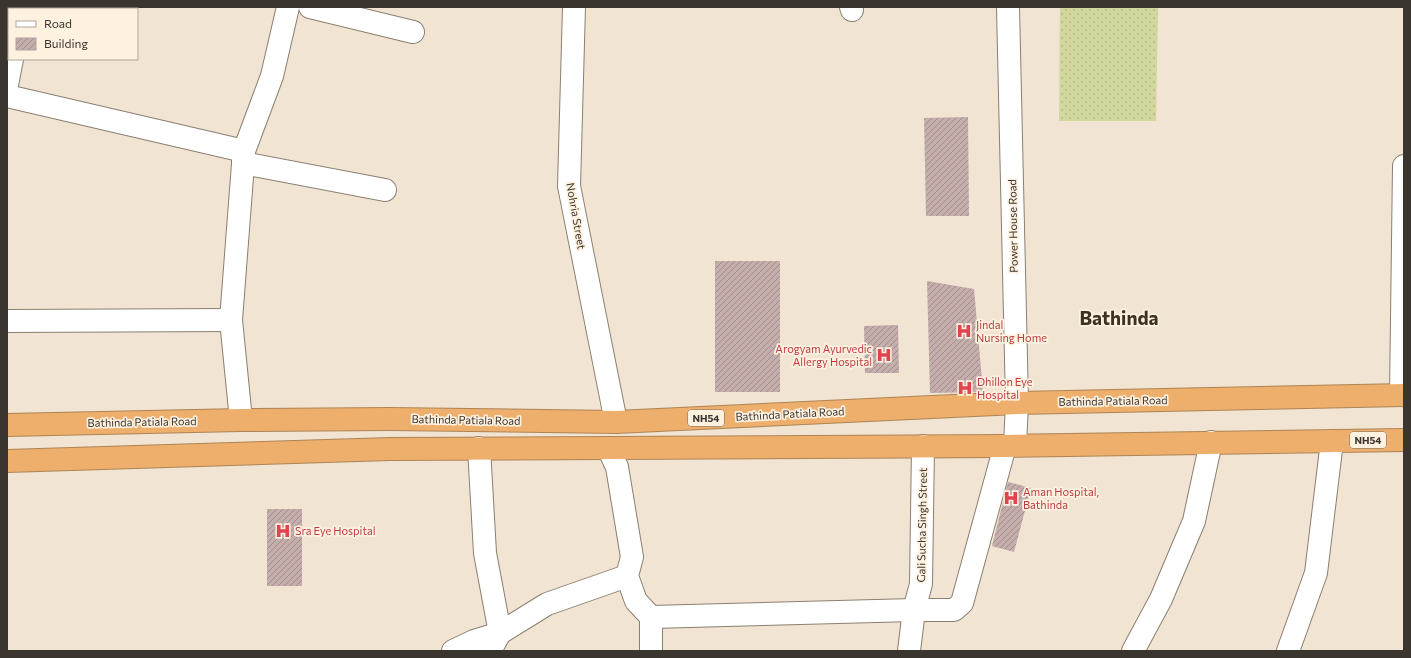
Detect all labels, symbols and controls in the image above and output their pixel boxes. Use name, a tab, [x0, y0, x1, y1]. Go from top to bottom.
legend	[8, 8, 138, 60]
text: Road	[44, 16, 72, 30]
text: Building	[44, 36, 88, 50]
street label: Power House Road	[1005, 179, 1020, 273]
street label: Nohria Street	[564, 182, 589, 251]
district label: Bathinda	[1079, 306, 1159, 329]
place label: Jindal Nursing Home	[976, 318, 1047, 344]
hospital icon: Jindal Nursing Home	[955, 322, 973, 340]
place label: Arogyam Ayurvedic Allergy Hospital	[775, 342, 872, 368]
hospital icon: Arogyam Ayurvedic Allergy Hospital	[875, 346, 893, 364]
place label: Dhillon Eye Hospital	[977, 375, 1033, 401]
hospital icon: Dhillon Eye Hospital	[956, 379, 974, 397]
street label: Bathinda Patiala Road	[1058, 393, 1168, 408]
street label: Bathinda Patiala Road	[735, 404, 845, 423]
road number: NH54	[688, 410, 724, 426]
street label: Bathinda Patiala Road	[411, 412, 521, 427]
street label: Bathinda Patiala Road	[87, 414, 197, 429]
road number: NH54	[1350, 432, 1386, 448]
street label: Gali Sucha Singh Street	[914, 467, 929, 582]
place label: Aman Hospital, Bathinda	[1023, 485, 1099, 511]
hospital icon: Aman Hospital, Bathinda	[1002, 489, 1020, 507]
hospital icon: Sra Eye Hospital	[274, 522, 292, 540]
place label: Sra Eye Hospital	[295, 524, 375, 537]

